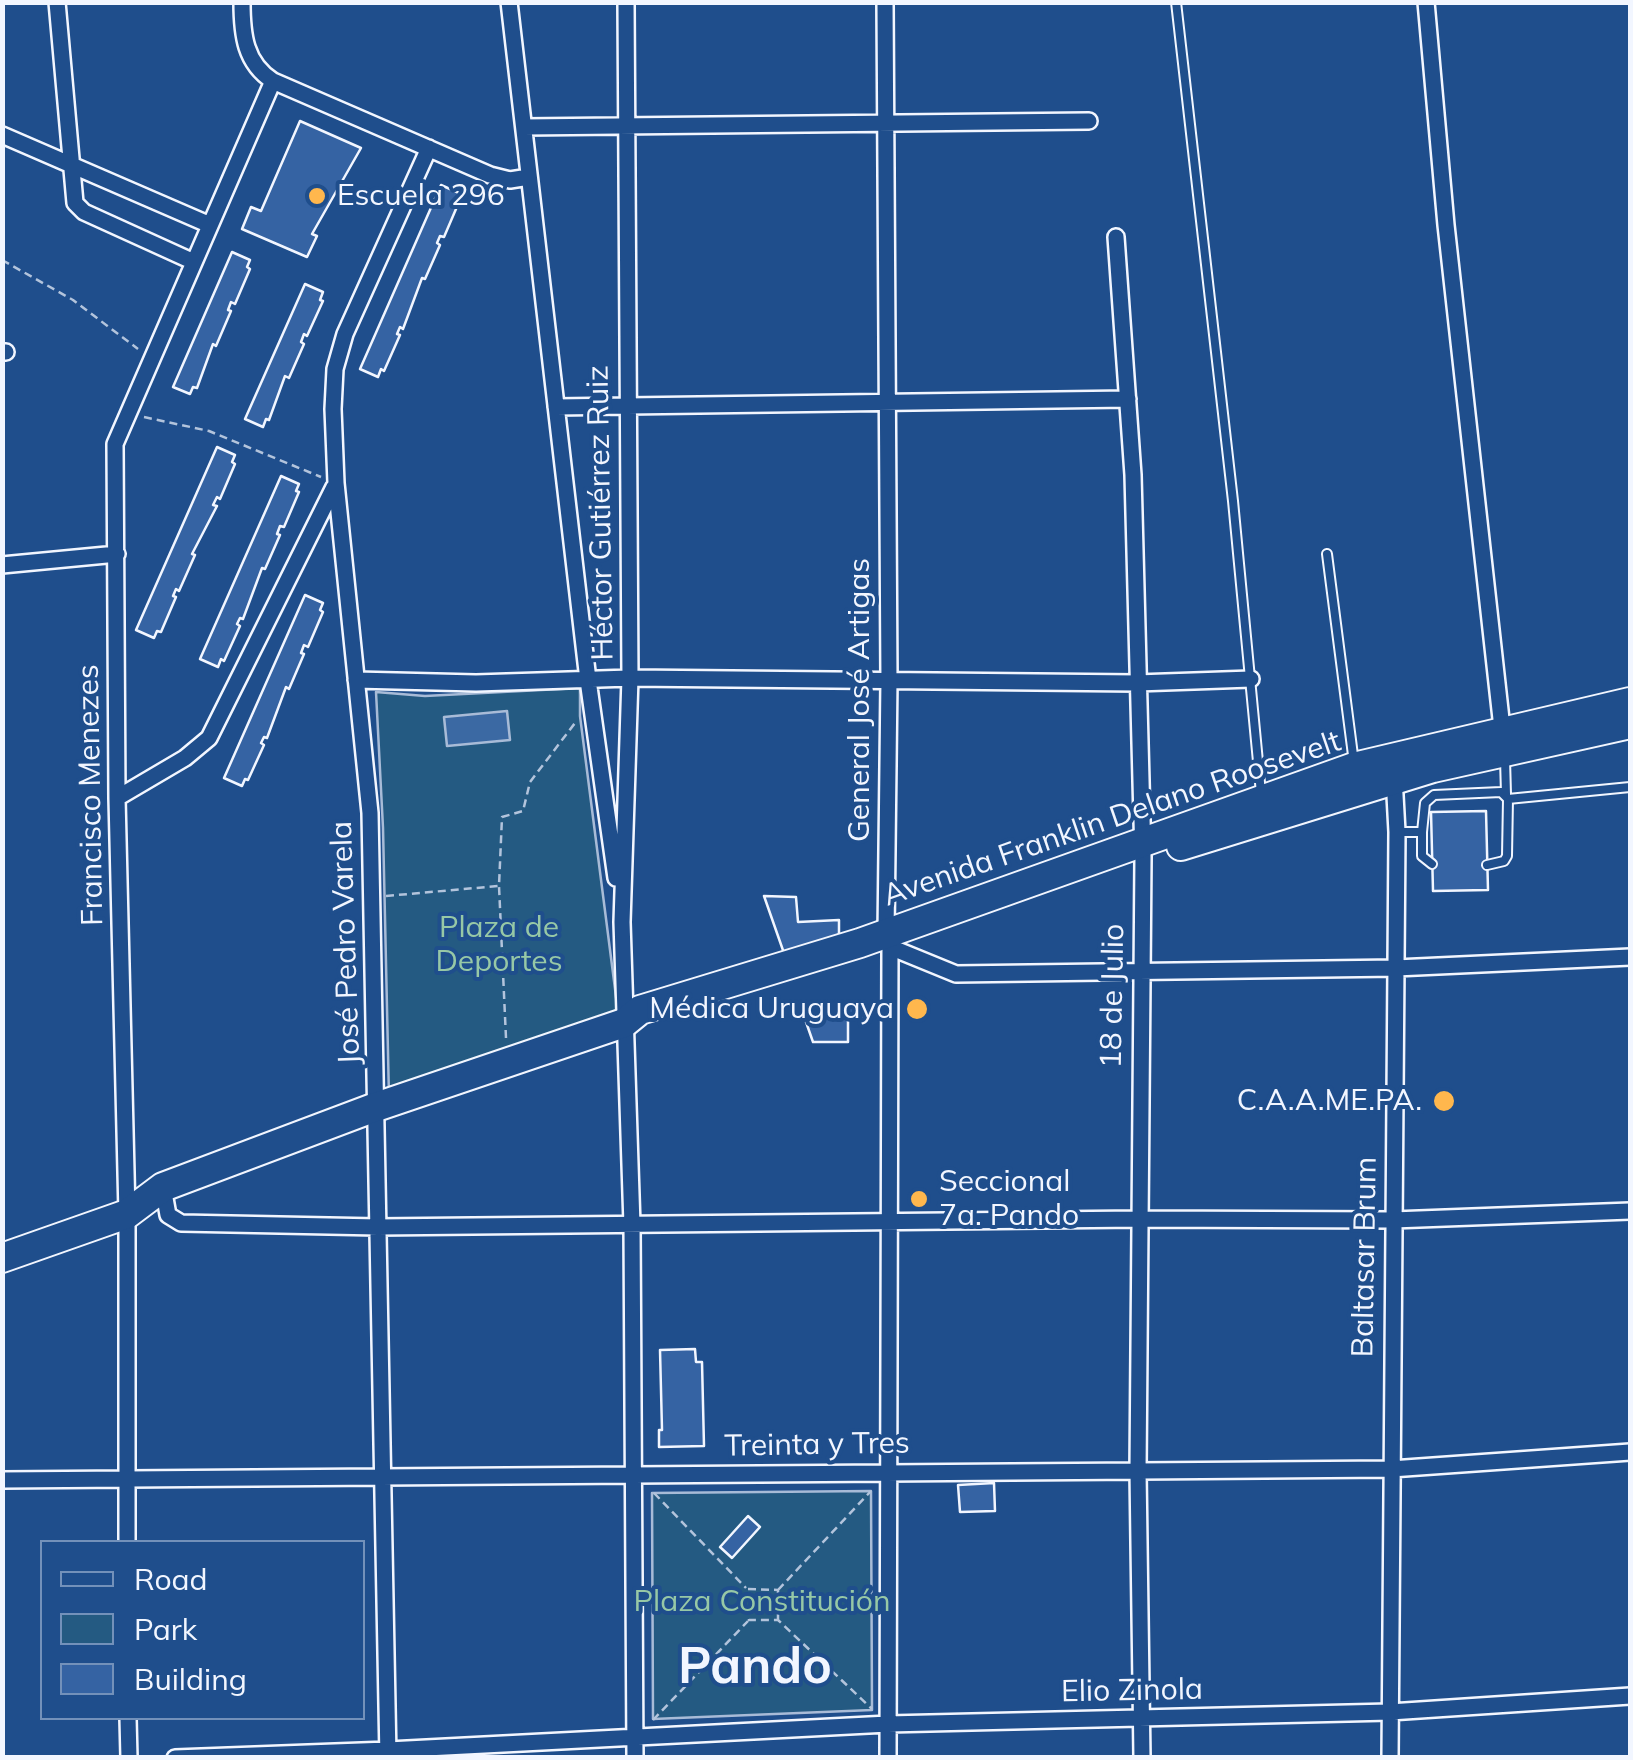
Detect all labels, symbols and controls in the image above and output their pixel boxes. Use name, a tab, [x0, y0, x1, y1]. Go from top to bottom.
place label: Escuela 296	[337, 178, 505, 214]
marker: Escuela 296	[306, 185, 328, 207]
street label: Héctor Gutiérrez Ruiz	[580, 365, 622, 661]
street label: General José Artigas	[842, 558, 878, 842]
street label: Francisco Menezes	[71, 664, 111, 926]
street label: Avenida Franklin Delano Roosevelt	[878, 724, 1346, 914]
street label: José Pedro Varela	[324, 820, 368, 1066]
park label: Plaza de Deportes	[435, 910, 563, 980]
street label: 18 de Julio	[1094, 923, 1132, 1069]
place label: Médica Uruguaya	[649, 991, 894, 1027]
marker: Médica Uruguaya	[904, 996, 930, 1022]
place label: C.A.A.ME.PA.	[1237, 1083, 1422, 1119]
marker: C.A.A.ME.PA.	[1431, 1088, 1457, 1114]
street label: Baltasar Brum	[1345, 1156, 1385, 1358]
place label: Seccional 7a. Pando	[939, 1164, 1079, 1234]
marker: Seccional 7a. Pando	[908, 1188, 930, 1210]
street label: Treinta y Tres	[724, 1425, 910, 1465]
legend	[40, 1540, 365, 1720]
text: Road	[134, 1560, 208, 1598]
park label: Plaza Constitución	[634, 1584, 890, 1620]
text: Park	[134, 1610, 197, 1648]
district label: Pando	[678, 1638, 832, 1698]
text: Building	[134, 1660, 247, 1698]
street label: Elio Zinola	[1061, 1672, 1203, 1710]

